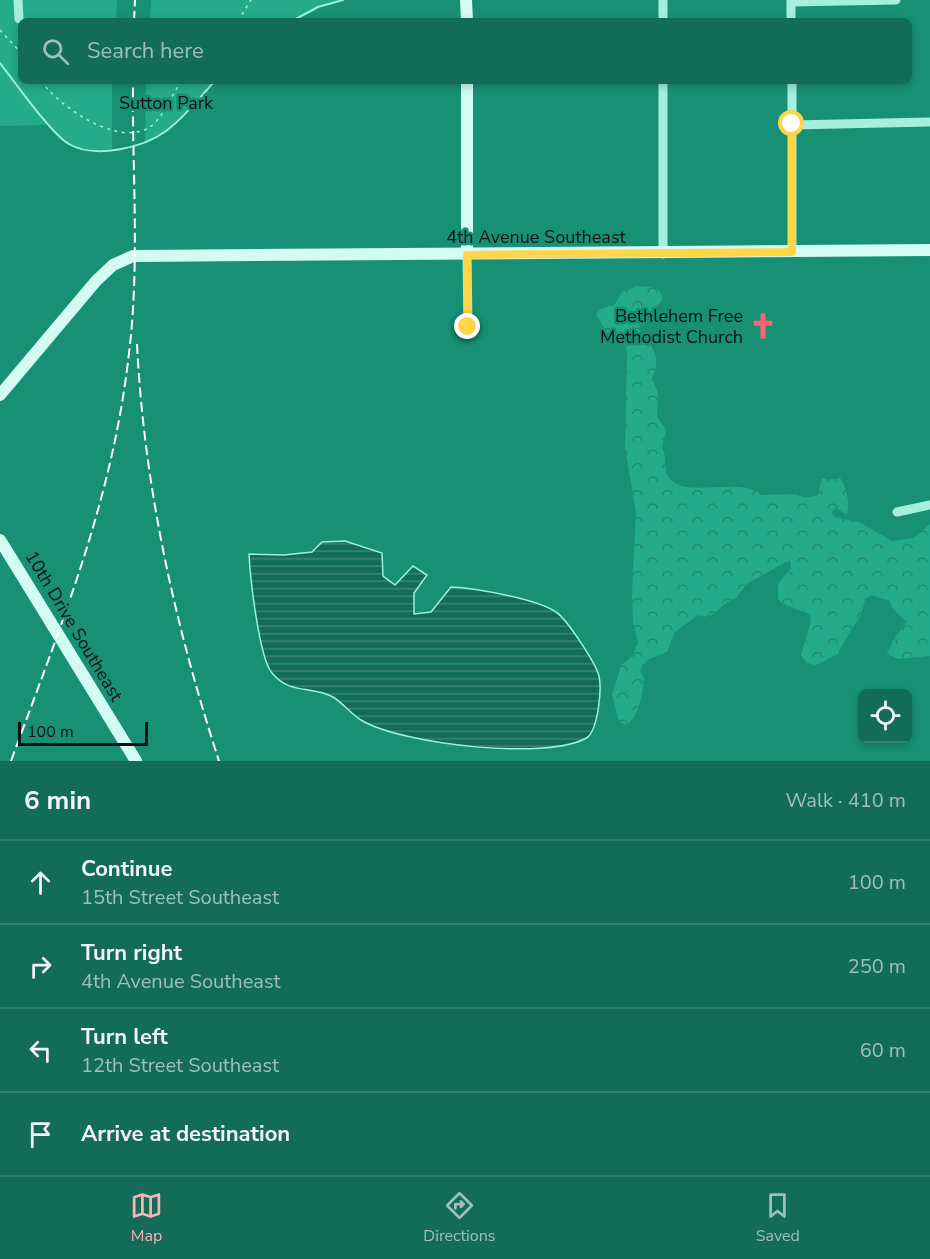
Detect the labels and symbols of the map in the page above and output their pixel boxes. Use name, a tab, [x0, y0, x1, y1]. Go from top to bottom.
park label: Sutton Park	[119, 91, 214, 115]
route start	[778, 110, 804, 136]
street label: 4th Avenue Southeast	[446, 225, 626, 249]
place label: Bethlehem Free Methodist Church	[600, 304, 743, 349]
church icon: Bethlehem Free Methodist Church	[748, 311, 778, 341]
route end	[454, 313, 480, 339]
street label: 10th Drive Southeast	[19, 546, 129, 706]
scale bar	[18, 719, 148, 746]

